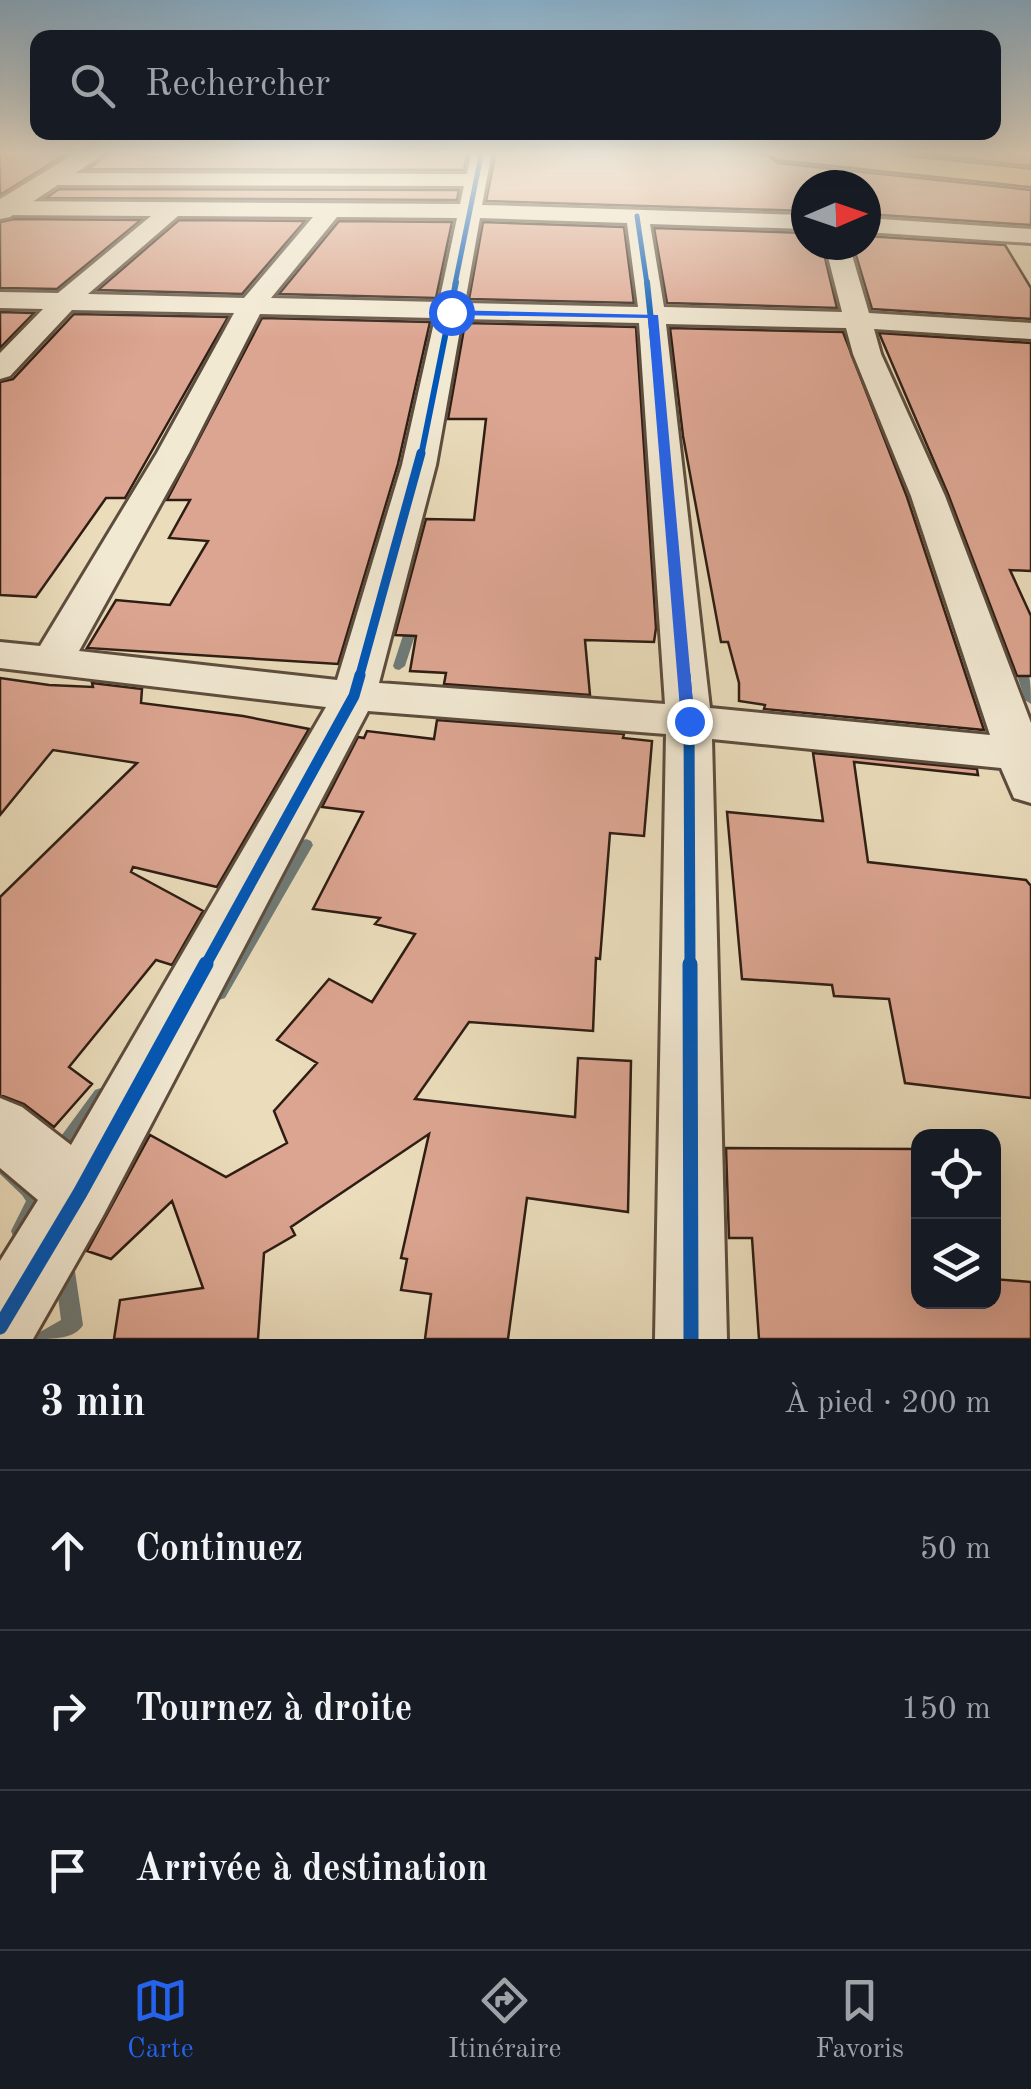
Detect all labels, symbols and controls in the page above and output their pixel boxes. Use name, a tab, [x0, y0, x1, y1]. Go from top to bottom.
search box	[30, 30, 1001, 140]
icon: search	[65, 58, 120, 113]
text: Rechercher	[145, 66, 330, 104]
north arrow	[791, 170, 881, 260]
route start	[429, 290, 475, 336]
route end	[667, 699, 713, 745]
map controls	[911, 1129, 1001, 1309]
button: locate	[911, 1129, 1001, 1219]
button: layers	[911, 1219, 1001, 1309]
text: 3 min	[40, 1383, 146, 1425]
text: À pied · 200 m	[784, 1388, 991, 1420]
icon: ahead	[40, 1523, 95, 1578]
text: Continuez	[135, 1531, 303, 1569]
text: 50 m	[920, 1534, 991, 1566]
icon: right	[40, 1683, 95, 1738]
text: Tournez à droite	[135, 1691, 413, 1729]
text: 150 m	[901, 1694, 991, 1726]
icon: arrive	[40, 1843, 95, 1898]
text: Arrivée à destination	[135, 1851, 488, 1889]
tab: Carte	[127, 1973, 194, 2068]
tab: Itinéraire	[448, 1973, 561, 2068]
tab: Favoris	[815, 1973, 904, 2068]

